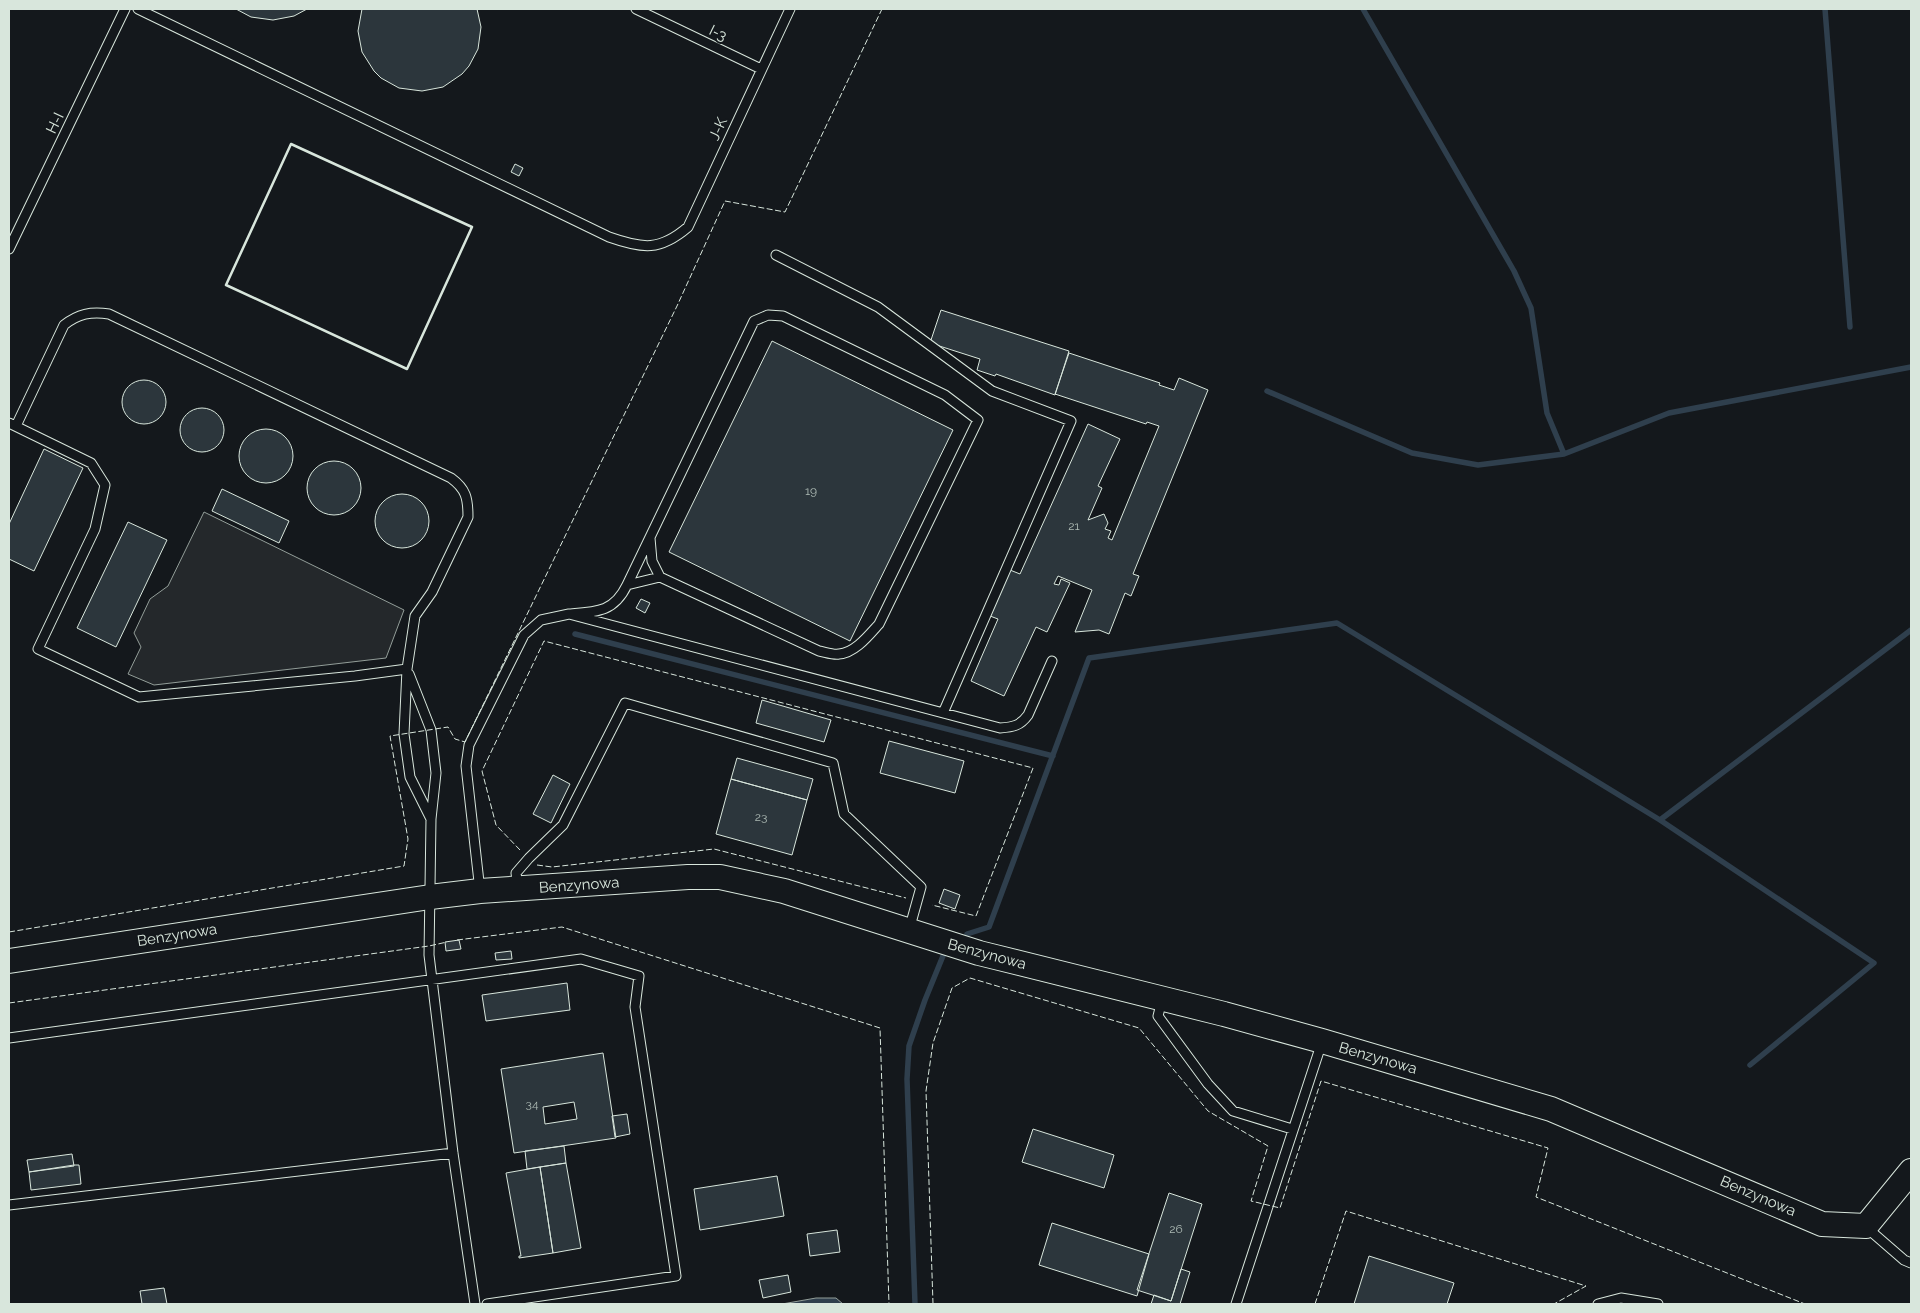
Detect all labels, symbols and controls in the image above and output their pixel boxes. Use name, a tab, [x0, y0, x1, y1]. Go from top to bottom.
street label: I-3	[706, 21, 730, 45]
street label: H-I	[42, 110, 68, 136]
street label: J-K	[705, 114, 731, 143]
house number: 19	[805, 484, 817, 498]
house number: 21	[1068, 519, 1080, 533]
house number: 23	[755, 810, 767, 824]
street label: Benzynowa	[538, 873, 620, 897]
street label: Benzynowa	[136, 920, 218, 950]
street label: Benzynowa	[946, 935, 1028, 973]
street label: Benzynowa	[1337, 1038, 1419, 1078]
house number: 34	[526, 1097, 539, 1111]
street label: Benzynowa	[1717, 1172, 1799, 1220]
house number: 26	[1169, 1222, 1183, 1236]

